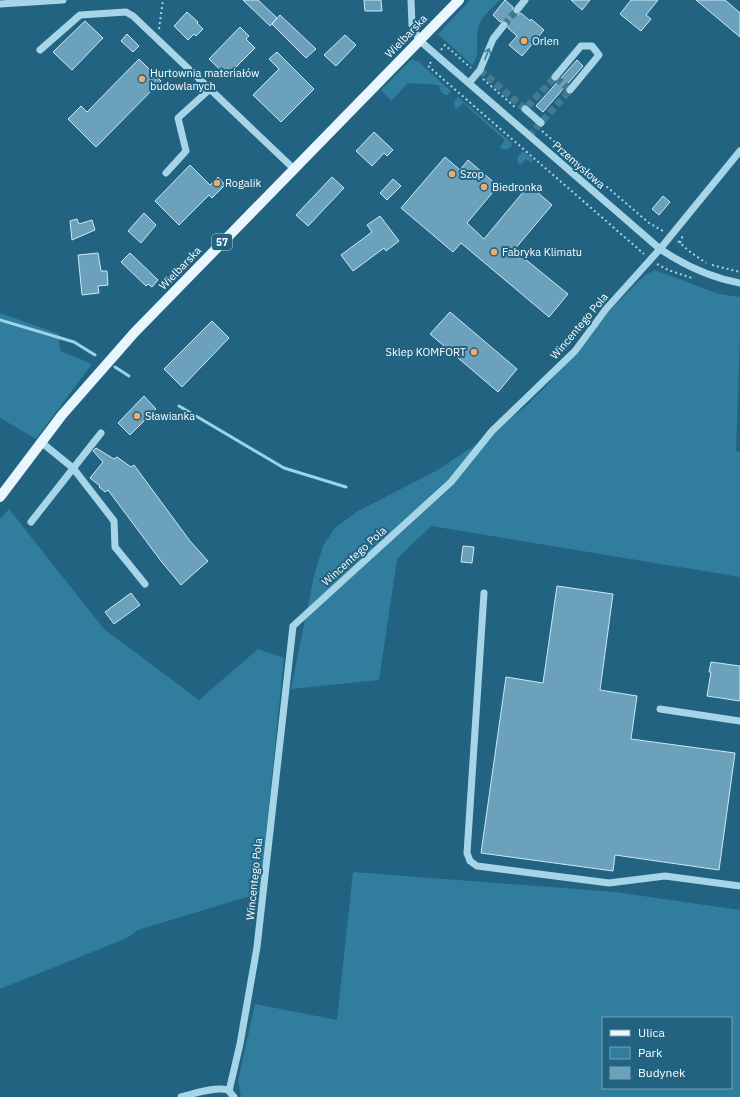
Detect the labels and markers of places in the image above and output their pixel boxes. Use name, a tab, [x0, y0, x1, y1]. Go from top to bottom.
place label: Orlen	[532, 34, 559, 48]
marker: Orlen	[519, 36, 529, 46]
place label: Hurtownia materiałów budowlanych	[150, 66, 260, 93]
marker: Hurtownia materiałów budowlanych	[137, 74, 147, 84]
place label: Szop	[460, 167, 484, 181]
marker: Szop	[447, 169, 457, 179]
place label: Rogalik	[225, 176, 261, 190]
marker: Rogalik	[212, 178, 222, 188]
place label: Biedronka	[492, 180, 542, 194]
marker: Biedronka	[479, 182, 489, 192]
place label: Fabryka Klimatu	[502, 245, 582, 259]
marker: Fabryka Klimatu	[489, 247, 499, 257]
place label: Sklep KOMFORT	[386, 345, 467, 359]
marker: Sklep KOMFORT	[469, 347, 479, 357]
place label: Sławianka	[145, 409, 195, 423]
marker: Sławianka	[132, 411, 142, 421]

